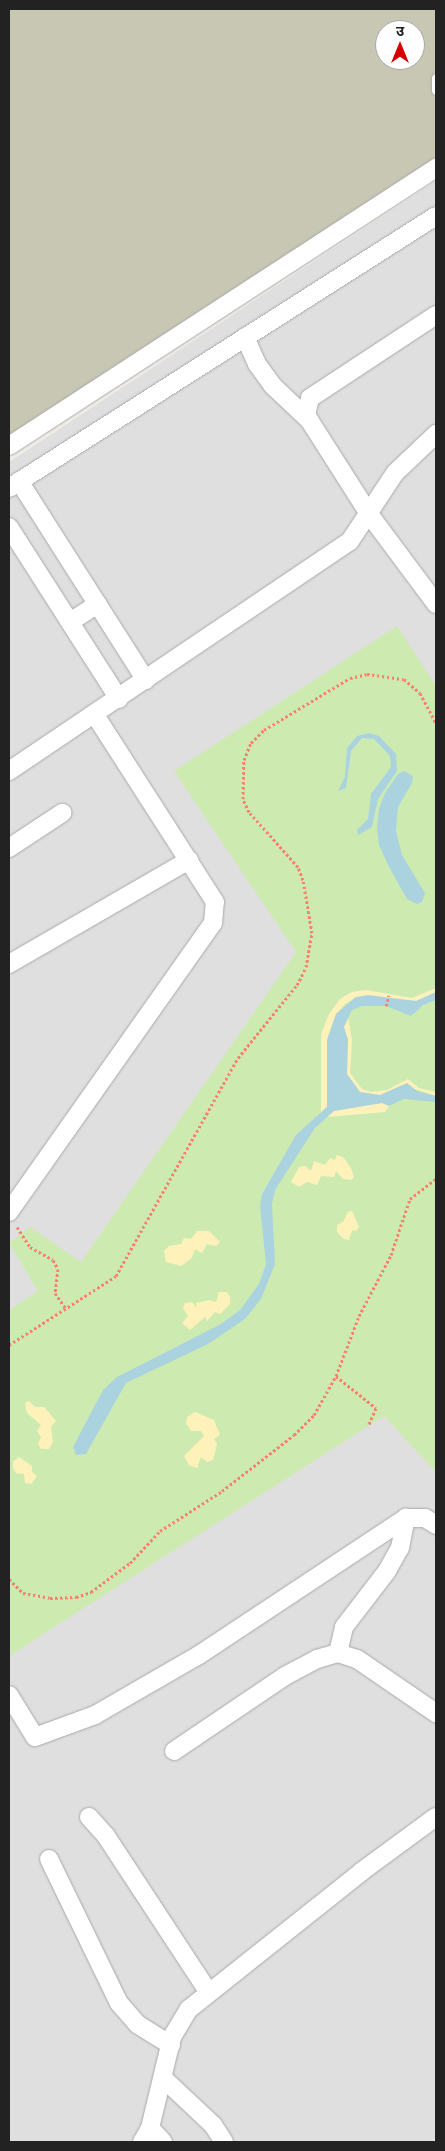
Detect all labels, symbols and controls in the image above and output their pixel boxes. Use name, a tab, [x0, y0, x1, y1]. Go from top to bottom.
north arrow	[375, 20, 425, 70]
text: उ	[396, 23, 404, 39]

